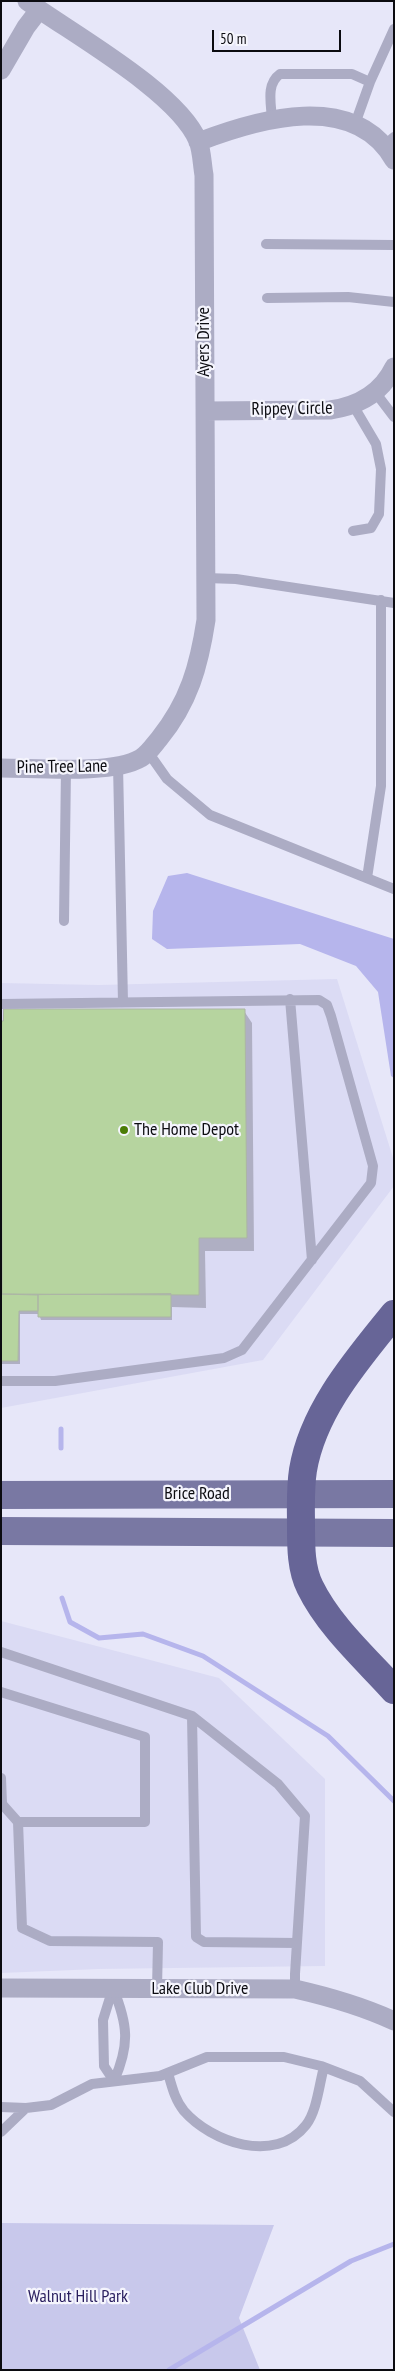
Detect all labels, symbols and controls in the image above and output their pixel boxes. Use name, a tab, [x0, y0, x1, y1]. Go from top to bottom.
scale bar	[215, 20, 344, 52]
text: 50 m	[220, 29, 246, 48]
street label: Ayers Drive	[193, 307, 215, 377]
street label: Rippey Circle	[251, 397, 333, 421]
street label: Pine Tree Lane	[16, 755, 108, 779]
place label: The Home Depot	[134, 1119, 239, 1141]
marker: The Home Depot	[118, 1124, 130, 1136]
street label: Brice Road	[164, 1483, 230, 1505]
street label: Lake Club Drive	[151, 1978, 249, 2000]
park label: Walnut Hill Park	[28, 2286, 128, 2308]

